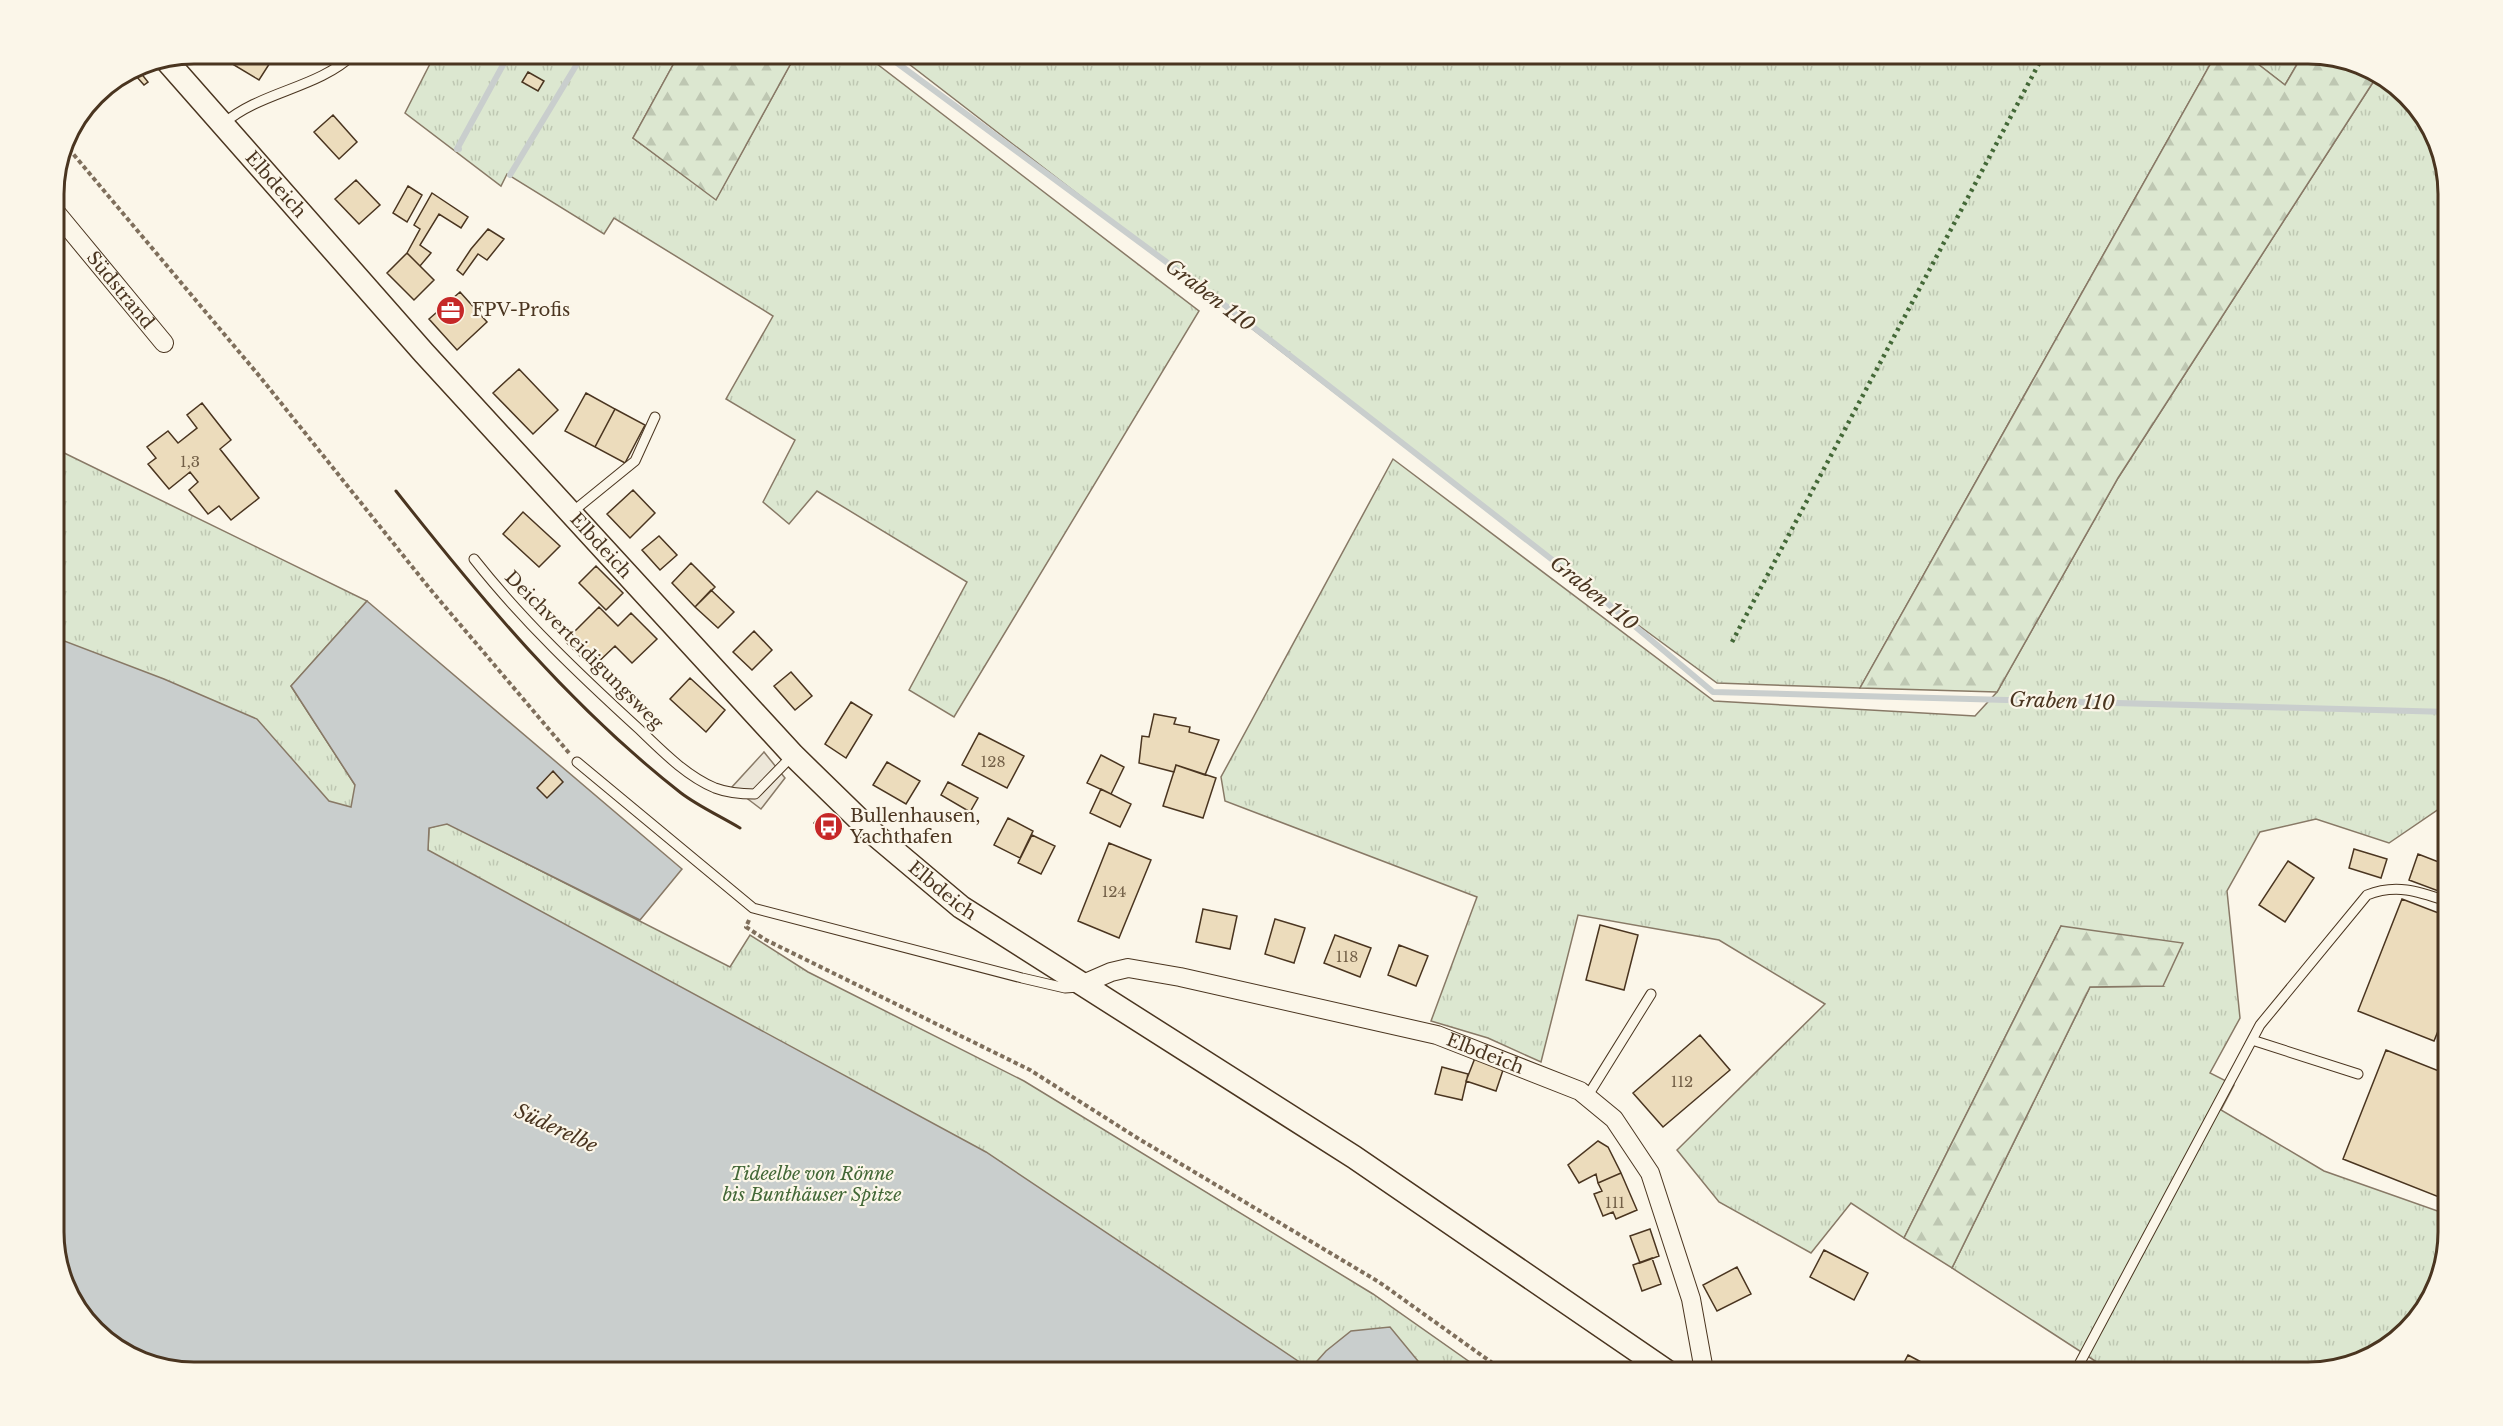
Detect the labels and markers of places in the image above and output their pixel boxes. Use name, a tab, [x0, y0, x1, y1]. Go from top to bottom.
office icon: FPV-Profis	[435, 294, 467, 326]
place label: FPV-Profis	[472, 299, 570, 321]
place label: Bullenhausen, Yachthafen	[849, 805, 980, 848]
bus stop icon: Bullenhausen, Yachthafen	[813, 810, 845, 842]

